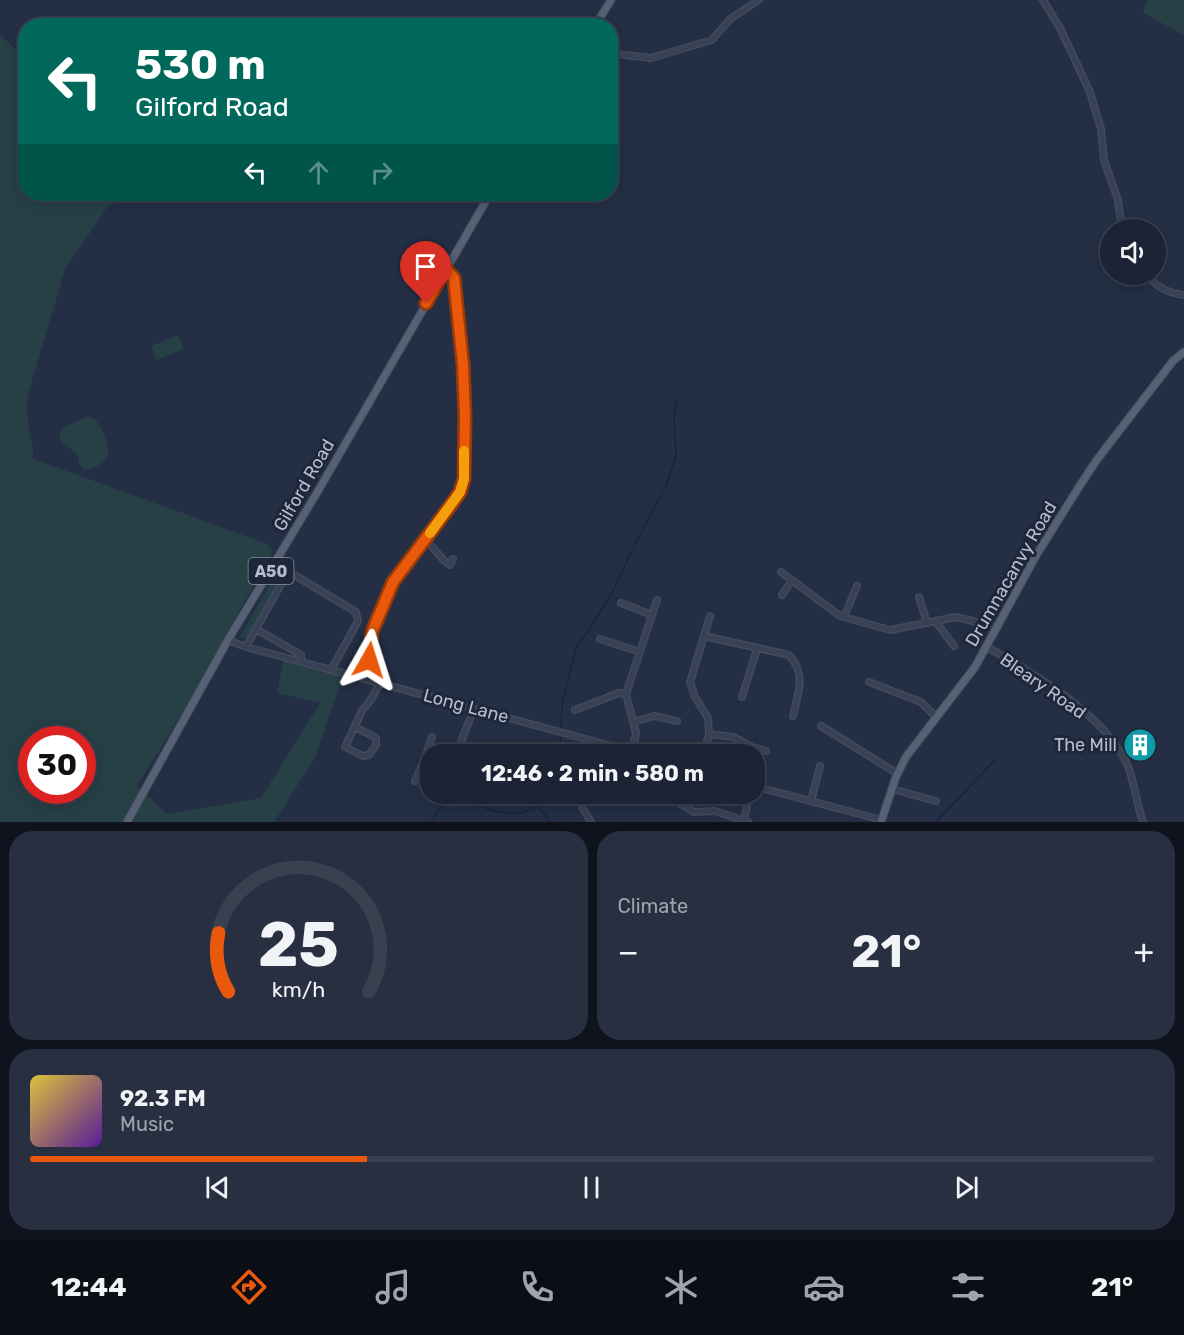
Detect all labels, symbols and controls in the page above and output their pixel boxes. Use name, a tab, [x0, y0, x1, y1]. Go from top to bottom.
text: 530 m	[135, 40, 266, 90]
icon: left	[36, 42, 114, 120]
text: Gilford Road	[135, 91, 289, 123]
icon: left	[239, 156, 272, 189]
icon: ahead	[302, 156, 335, 189]
icon: right	[365, 156, 398, 189]
map controls	[1100, 219, 1166, 285]
button: sound	[1100, 219, 1166, 285]
pin	[400, 241, 451, 303]
icon: arrive	[409, 250, 442, 283]
street label: Gilford Road	[269, 435, 339, 535]
street label: Drumnacanvy Road	[960, 498, 1062, 650]
road number: A50	[248, 558, 294, 584]
position arrow	[337, 628, 401, 692]
street label: Bleary Road	[996, 648, 1090, 724]
street label: Long Lane	[421, 684, 511, 728]
speed limit sign: 30	[18, 726, 96, 804]
building icon: The Mill	[1122, 727, 1158, 763]
place label: The Mill	[1054, 734, 1117, 756]
text: 12:46 · 2 min · 580 m	[481, 760, 704, 787]
text: Climate	[618, 894, 688, 918]
text: 25	[258, 908, 339, 982]
text: 21°	[851, 925, 921, 978]
text: −	[618, 932, 639, 971]
text: +	[1133, 932, 1154, 971]
text: km/h	[271, 978, 325, 1003]
text: 92.3 FM	[120, 1085, 206, 1112]
text: Music	[120, 1112, 174, 1136]
icon: previous	[201, 1171, 234, 1204]
icon: pause	[575, 1171, 608, 1204]
icon: next	[950, 1171, 983, 1204]
icon: directions	[228, 1266, 270, 1308]
icon: music	[372, 1266, 414, 1308]
icon: phone	[516, 1266, 558, 1308]
icon: climate	[660, 1266, 702, 1308]
icon: car	[803, 1266, 845, 1308]
icon: filters	[947, 1266, 989, 1308]
text: 12:44	[51, 1271, 127, 1303]
text: 21°	[1091, 1271, 1133, 1303]

